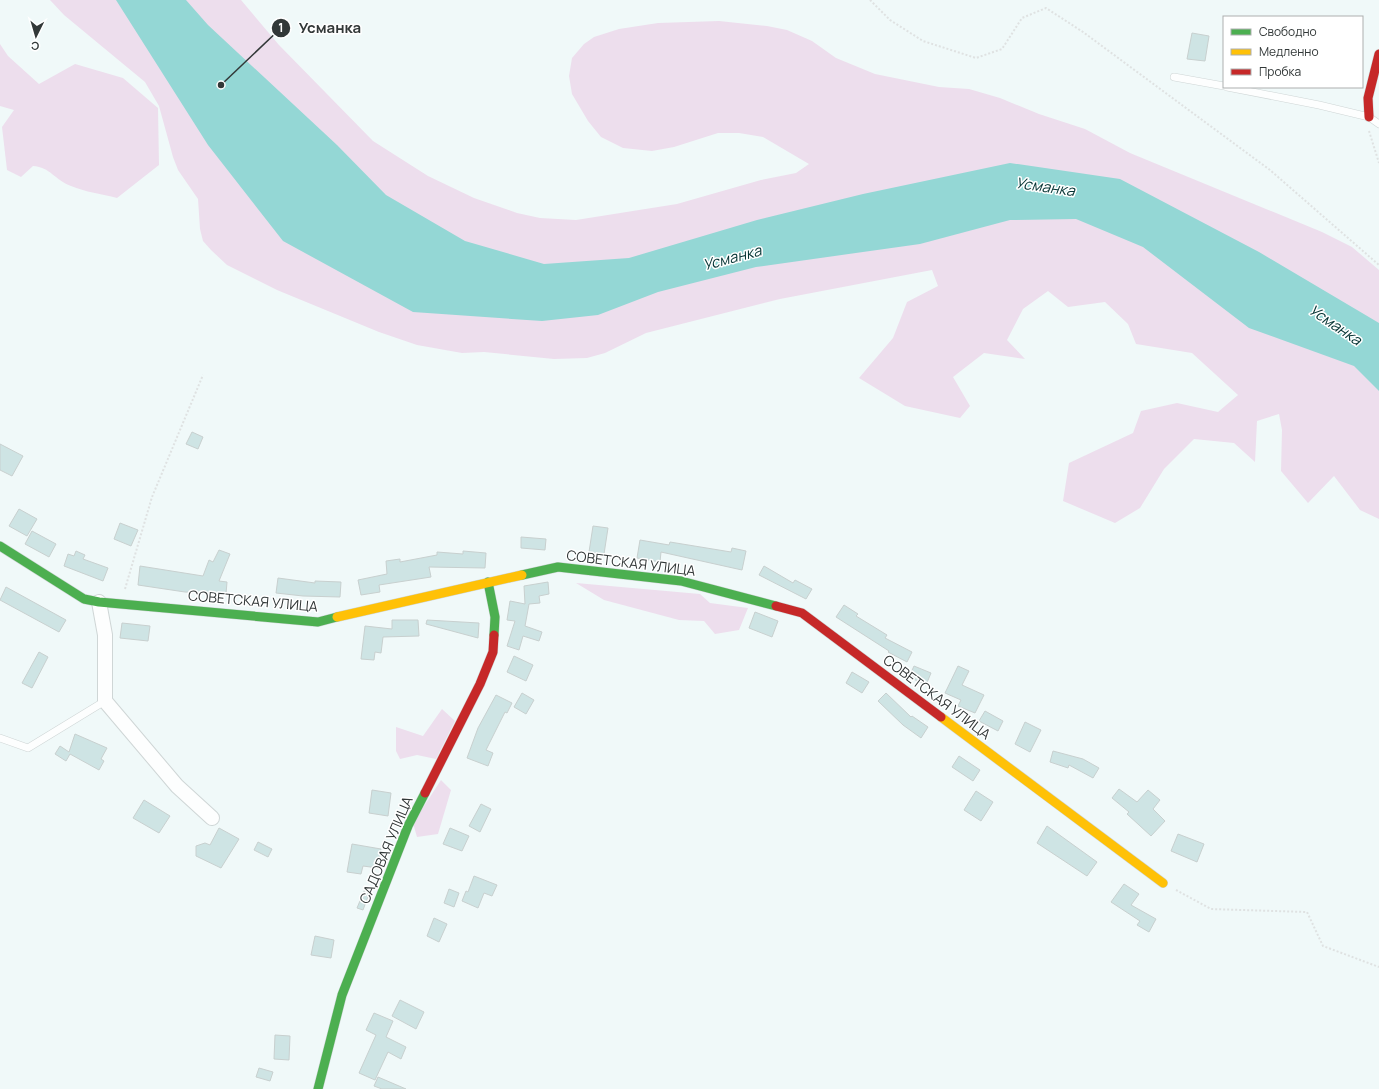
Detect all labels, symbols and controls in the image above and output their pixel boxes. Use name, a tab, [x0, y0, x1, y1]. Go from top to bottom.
callout: Усманка	[271, 14, 369, 41]
north arrow	[16, 16, 56, 56]
legend	[1223, 16, 1363, 88]
text: Усманка	[299, 17, 361, 38]
text: 1	[278, 19, 284, 36]
text: Свободно	[1259, 23, 1317, 40]
text: С	[30, 39, 40, 54]
text: Медленно	[1259, 43, 1319, 60]
text: Пробка	[1259, 63, 1301, 80]
water label: Усманка	[1014, 172, 1077, 201]
water label: Усманка	[700, 239, 764, 275]
water label: Усманка	[1305, 299, 1366, 350]
street label: СОВЕТСКАЯ УЛИЦА	[565, 545, 697, 580]
street label: СОВЕТСКАЯ УЛИЦА	[188, 585, 319, 616]
street label: СОВЕТСКАЯ УЛИЦА	[880, 650, 995, 743]
street label: САДОВАЯ УЛИЦА	[354, 793, 417, 906]

